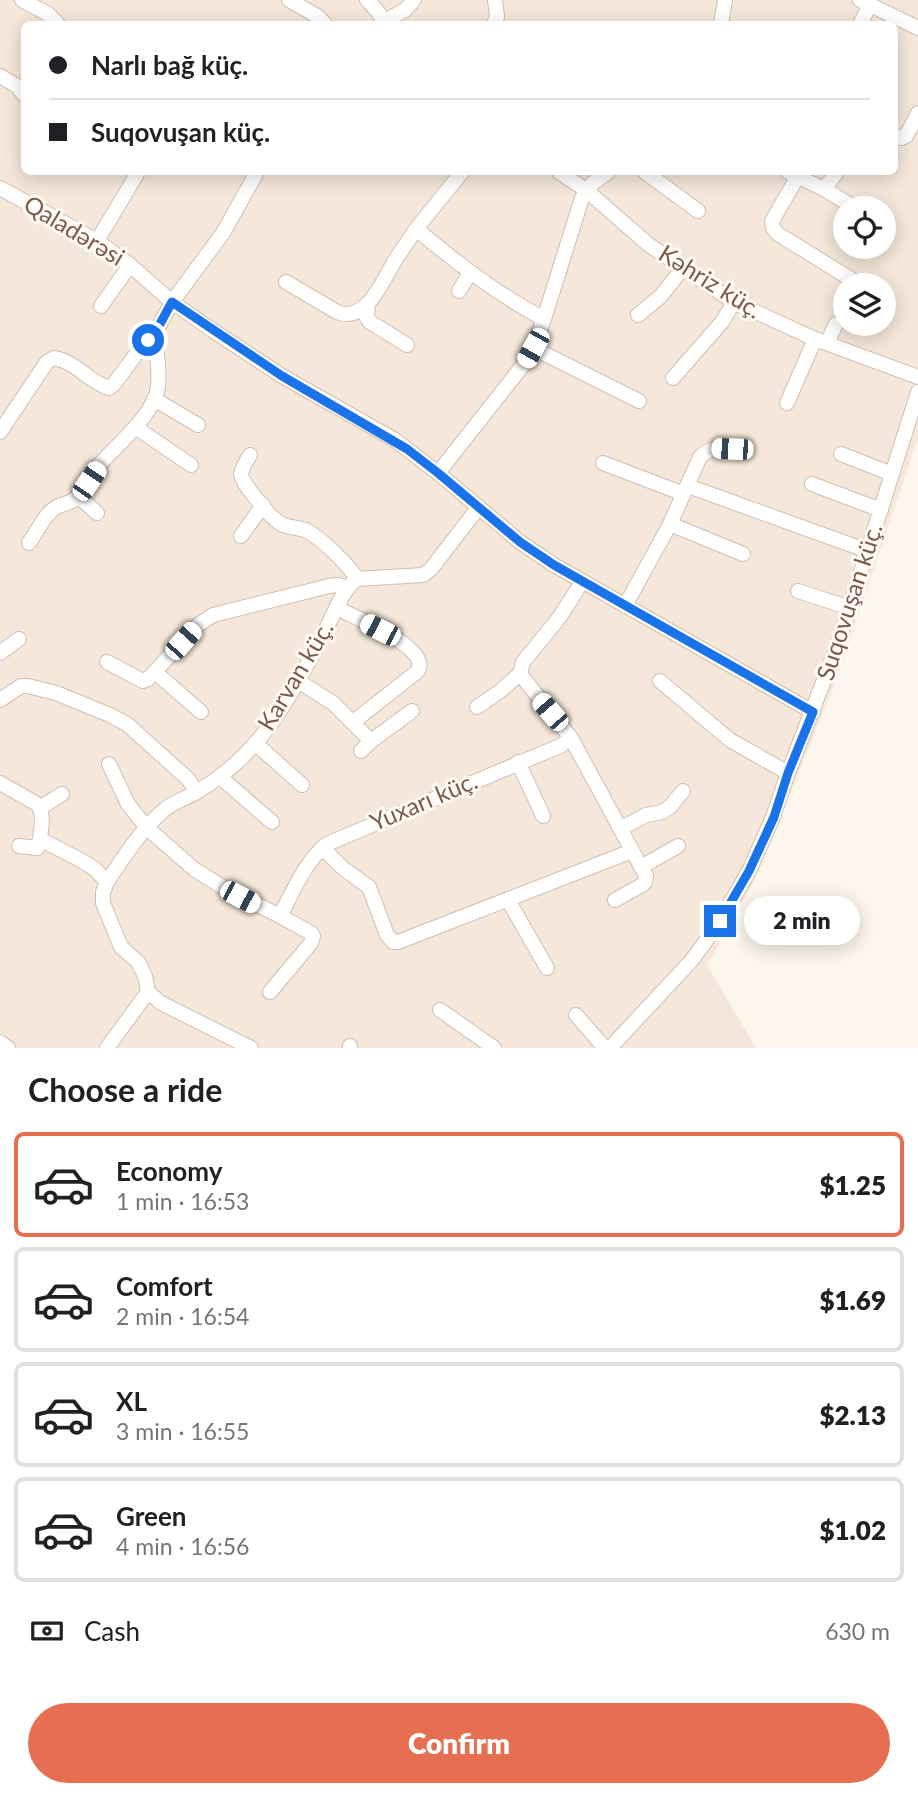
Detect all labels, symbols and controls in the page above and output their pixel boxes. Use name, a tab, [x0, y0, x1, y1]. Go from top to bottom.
text: Narlı bağ küç.	[91, 49, 248, 81]
text: Suqovuşan küç.	[91, 116, 270, 148]
street label: Qaladərəsi	[19, 188, 130, 271]
map controls	[833, 196, 896, 336]
button: locate	[833, 196, 896, 259]
street label: Kəhriz küç.	[654, 238, 767, 324]
button: layers	[833, 273, 896, 336]
route start	[132, 324, 164, 356]
car	[514, 325, 553, 371]
car	[711, 438, 754, 460]
car	[69, 458, 110, 504]
street label: Suqovuşan küç.	[810, 519, 888, 684]
car	[357, 611, 404, 649]
street label: Karvan küç.	[251, 615, 339, 735]
car	[162, 618, 205, 664]
car	[529, 689, 572, 735]
street label: Yuxarı küç.	[365, 765, 481, 836]
car	[217, 878, 264, 916]
callout: 2 min	[744, 897, 860, 946]
route end	[704, 905, 736, 937]
text: 2 min	[773, 906, 831, 934]
text: Choose a ride	[28, 1070, 222, 1109]
icon: car	[32, 1153, 95, 1216]
text: Economy	[116, 1155, 222, 1187]
text: $1.25	[819, 1169, 886, 1201]
text: 1 min · 16:53	[116, 1187, 249, 1215]
icon: car	[32, 1268, 95, 1331]
text: Comfort	[116, 1270, 213, 1302]
text: $1.69	[819, 1284, 886, 1316]
text: 2 min · 16:54	[116, 1302, 249, 1330]
icon: car	[32, 1383, 95, 1446]
text: XL	[116, 1385, 147, 1417]
text: $2.13	[819, 1399, 886, 1431]
text: 3 min · 16:55	[116, 1417, 249, 1445]
icon: car	[32, 1498, 95, 1561]
text: Green	[116, 1500, 186, 1532]
text: $1.02	[819, 1514, 886, 1546]
text: 4 min · 16:56	[116, 1532, 249, 1560]
icon: cash	[28, 1612, 66, 1650]
text: Cash	[84, 1615, 140, 1647]
text: 630 m	[825, 1617, 890, 1645]
button: Confirm	[28, 1703, 890, 1783]

